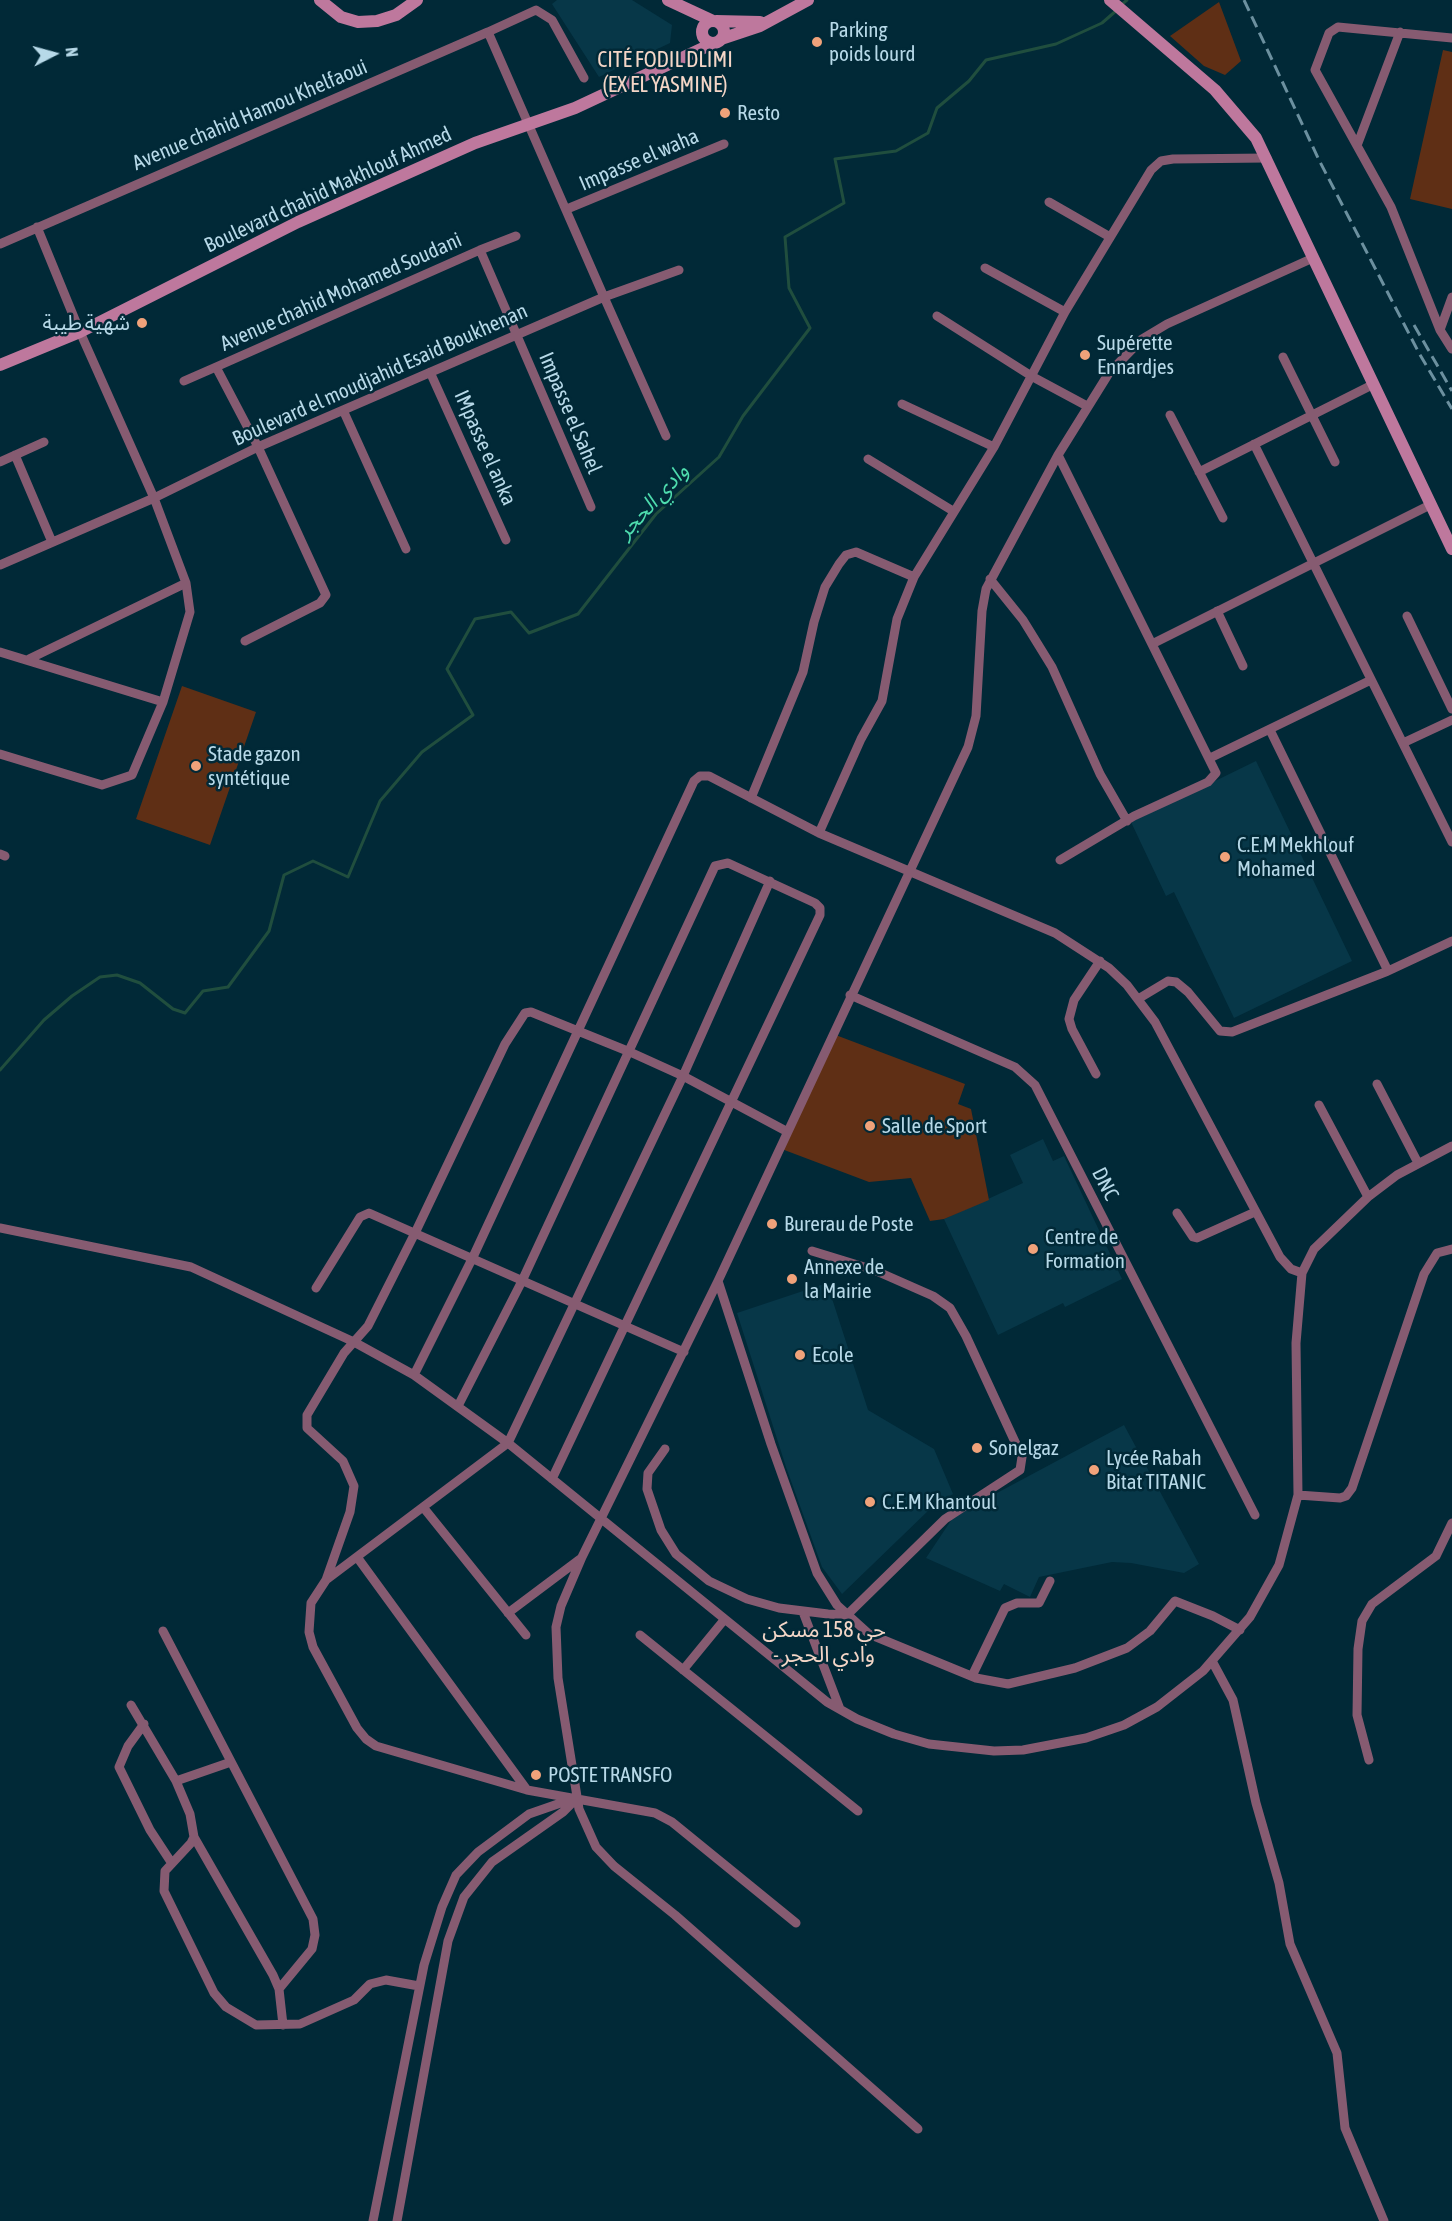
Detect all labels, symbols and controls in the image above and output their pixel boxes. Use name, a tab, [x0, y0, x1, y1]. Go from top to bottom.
place label: Parking poids lourd	[829, 17, 915, 67]
north arrow	[24, 24, 84, 84]
marker: Parking poids lourd	[810, 35, 824, 49]
text: N	[62, 46, 81, 58]
district label: CITÉ FODIL DLIMI (EX EL YASMINE)	[585, 47, 745, 98]
street label: Avenue chahid Hamou Khelfaoui	[129, 54, 371, 176]
place label: Resto	[737, 100, 780, 126]
marker: Resto	[718, 106, 732, 120]
street label: Boulevard chahid Makhlouf Ahmed	[200, 122, 456, 258]
street label: Impasse el waha	[575, 124, 703, 196]
street label: Avenue chahid Mohamed Soudani	[216, 227, 466, 357]
street label: Boulevard el moudjahid Esaid Boukhenan	[229, 298, 531, 452]
place label: شهية طيبة	[43, 310, 130, 336]
marker: شهية طيبة	[135, 316, 149, 330]
place label: Supérette Ennardjes	[1097, 330, 1174, 380]
marker: Supérette Ennardjes	[1078, 348, 1092, 362]
street label: Impasse el Sahel	[533, 349, 607, 477]
street label: IMpasse el anka	[448, 387, 522, 509]
water label: وادي الحجر	[612, 458, 694, 544]
place label: Stade gazon syntétique	[208, 741, 301, 791]
marker: Stade gazon syntétique	[189, 759, 203, 773]
place label: C.E.M Mekhlouf Mohamed	[1237, 832, 1354, 882]
marker: C.E.M Mekhlouf Mohamed	[1218, 850, 1232, 864]
place label: Salle de Sport	[882, 1113, 987, 1139]
marker: Salle de Sport	[863, 1119, 877, 1133]
street label: DNC	[1086, 1163, 1124, 1205]
place label: Burerau de Poste	[784, 1211, 913, 1237]
marker: Burerau de Poste	[765, 1217, 779, 1231]
place label: Centre de Formation	[1045, 1224, 1125, 1274]
marker: Centre de Formation	[1026, 1242, 1040, 1256]
place label: Annexe de la Mairie	[804, 1254, 884, 1304]
marker: Annexe de la Mairie	[785, 1272, 799, 1286]
place label: Ecole	[812, 1342, 853, 1368]
marker: Ecole	[793, 1348, 807, 1362]
place label: Sonelgaz	[989, 1435, 1059, 1461]
marker: Sonelgaz	[970, 1441, 984, 1455]
place label: Lycée Rabah Bitat TITANIC	[1106, 1445, 1206, 1495]
marker: Lycée Rabah Bitat TITANIC	[1087, 1463, 1101, 1477]
place label: C.E.M Khantoul	[882, 1489, 997, 1515]
marker: C.E.M Khantoul	[863, 1495, 877, 1509]
district label: حي 158 مسكن - وادي الحجر	[762, 1617, 886, 1669]
place label: POSTE TRANSFO	[548, 1762, 672, 1788]
marker: POSTE TRANSFO	[529, 1768, 543, 1782]

